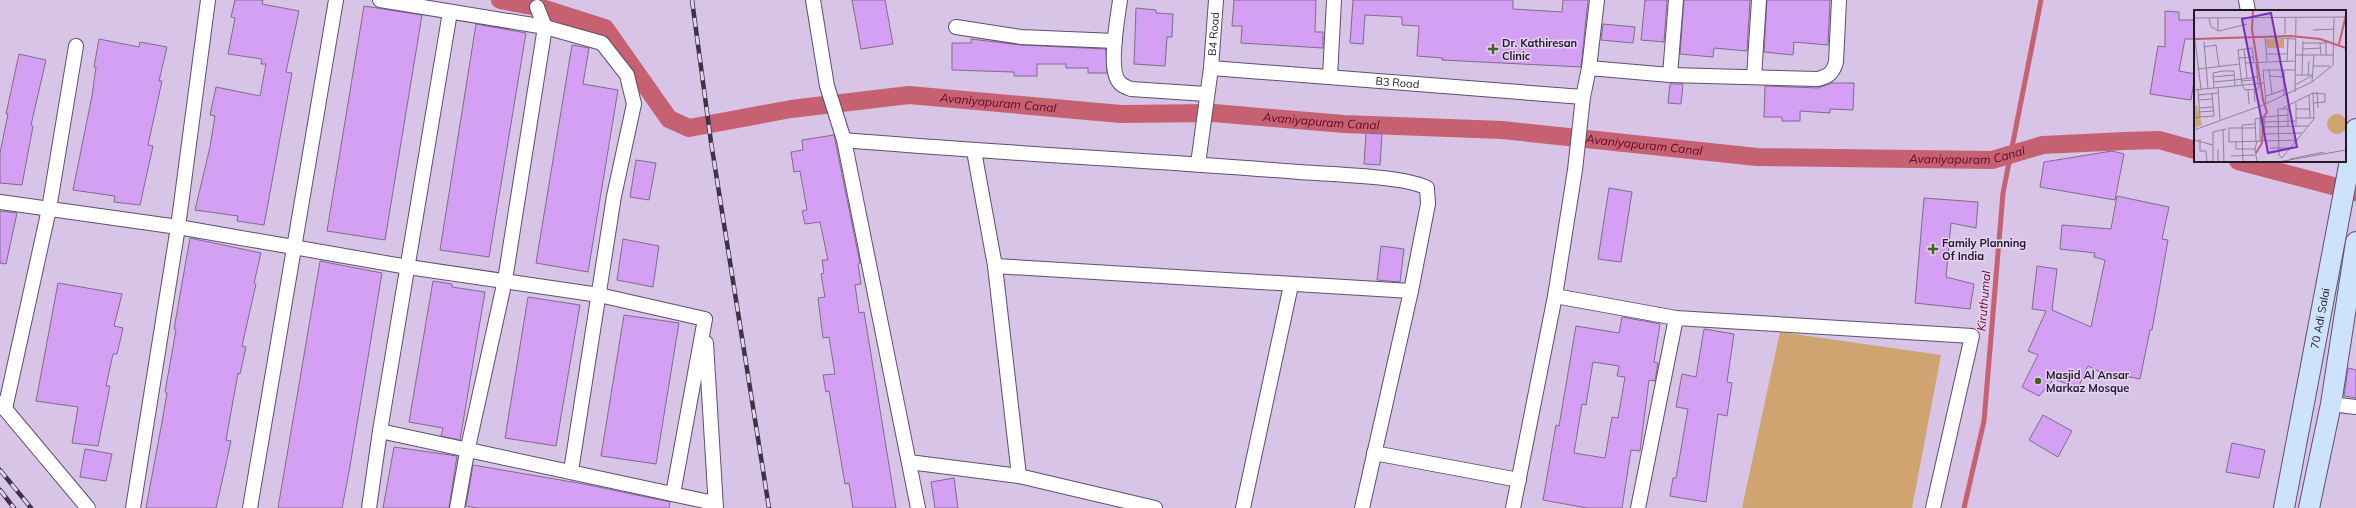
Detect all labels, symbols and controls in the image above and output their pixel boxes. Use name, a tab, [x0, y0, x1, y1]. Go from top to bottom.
inset map	[2194, 10, 2346, 162]
street label: B4 Road	[1205, 12, 1222, 56]
place label: Dr. Kathiresan Clinic	[1502, 36, 1577, 63]
marker: Dr. Kathiresan Clinic	[1487, 43, 1499, 55]
street label: B3 Road	[1375, 74, 1420, 91]
water label: Avaniyapuram Canal	[938, 90, 1057, 115]
water label: Avaniyapuram Canal	[1261, 109, 1380, 132]
water label: Avaniyapuram Canal	[1584, 131, 1703, 158]
water label: Avaniyapuram Canal	[1908, 143, 2027, 167]
place label: Family Planning Of India	[1942, 236, 2026, 263]
marker: Family Planning Of India	[1927, 243, 1939, 255]
water label: Kiruthumal	[1973, 270, 1994, 332]
street label: 70 Adi Salai	[2307, 287, 2333, 350]
place label: Masjid Al Ansar Markaz Mosque	[2046, 368, 2130, 395]
marker: Masjid Al Ansar Markaz Mosque	[2033, 376, 2043, 386]

